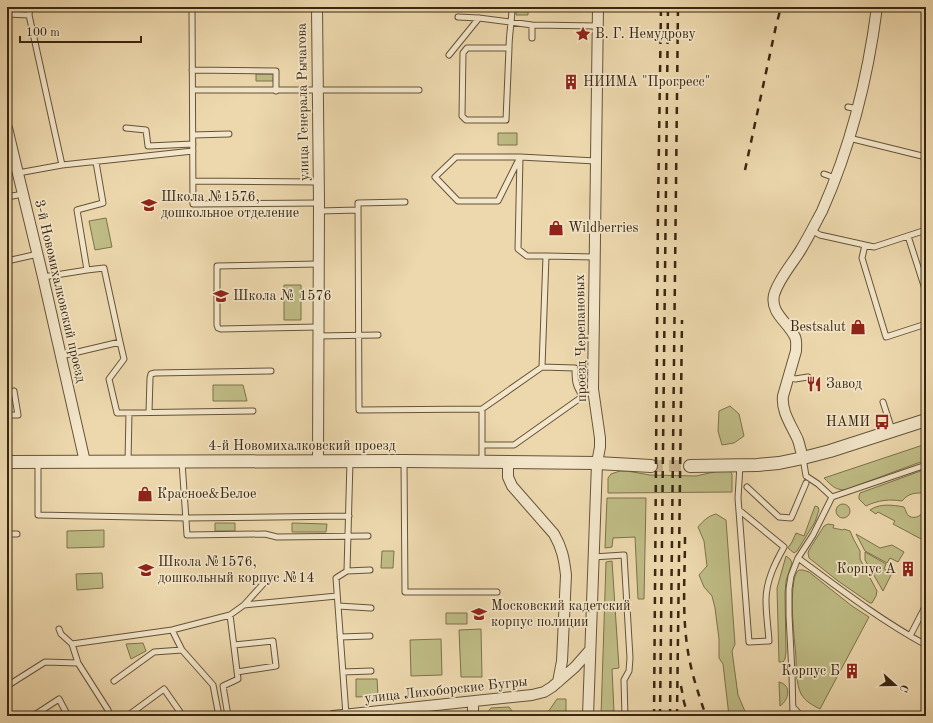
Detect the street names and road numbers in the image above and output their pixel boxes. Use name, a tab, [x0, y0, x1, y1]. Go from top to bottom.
street label: улица Генерала Рычагова	[295, 23, 311, 181]
street label: 3-й Новомихалковский проезд	[32, 198, 88, 384]
street label: проезд Черепановых	[573, 274, 589, 402]
street label: 4-й Новомихалковский проезд	[208, 439, 396, 453]
street label: улица Лихоборские Бугры	[364, 674, 528, 706]

